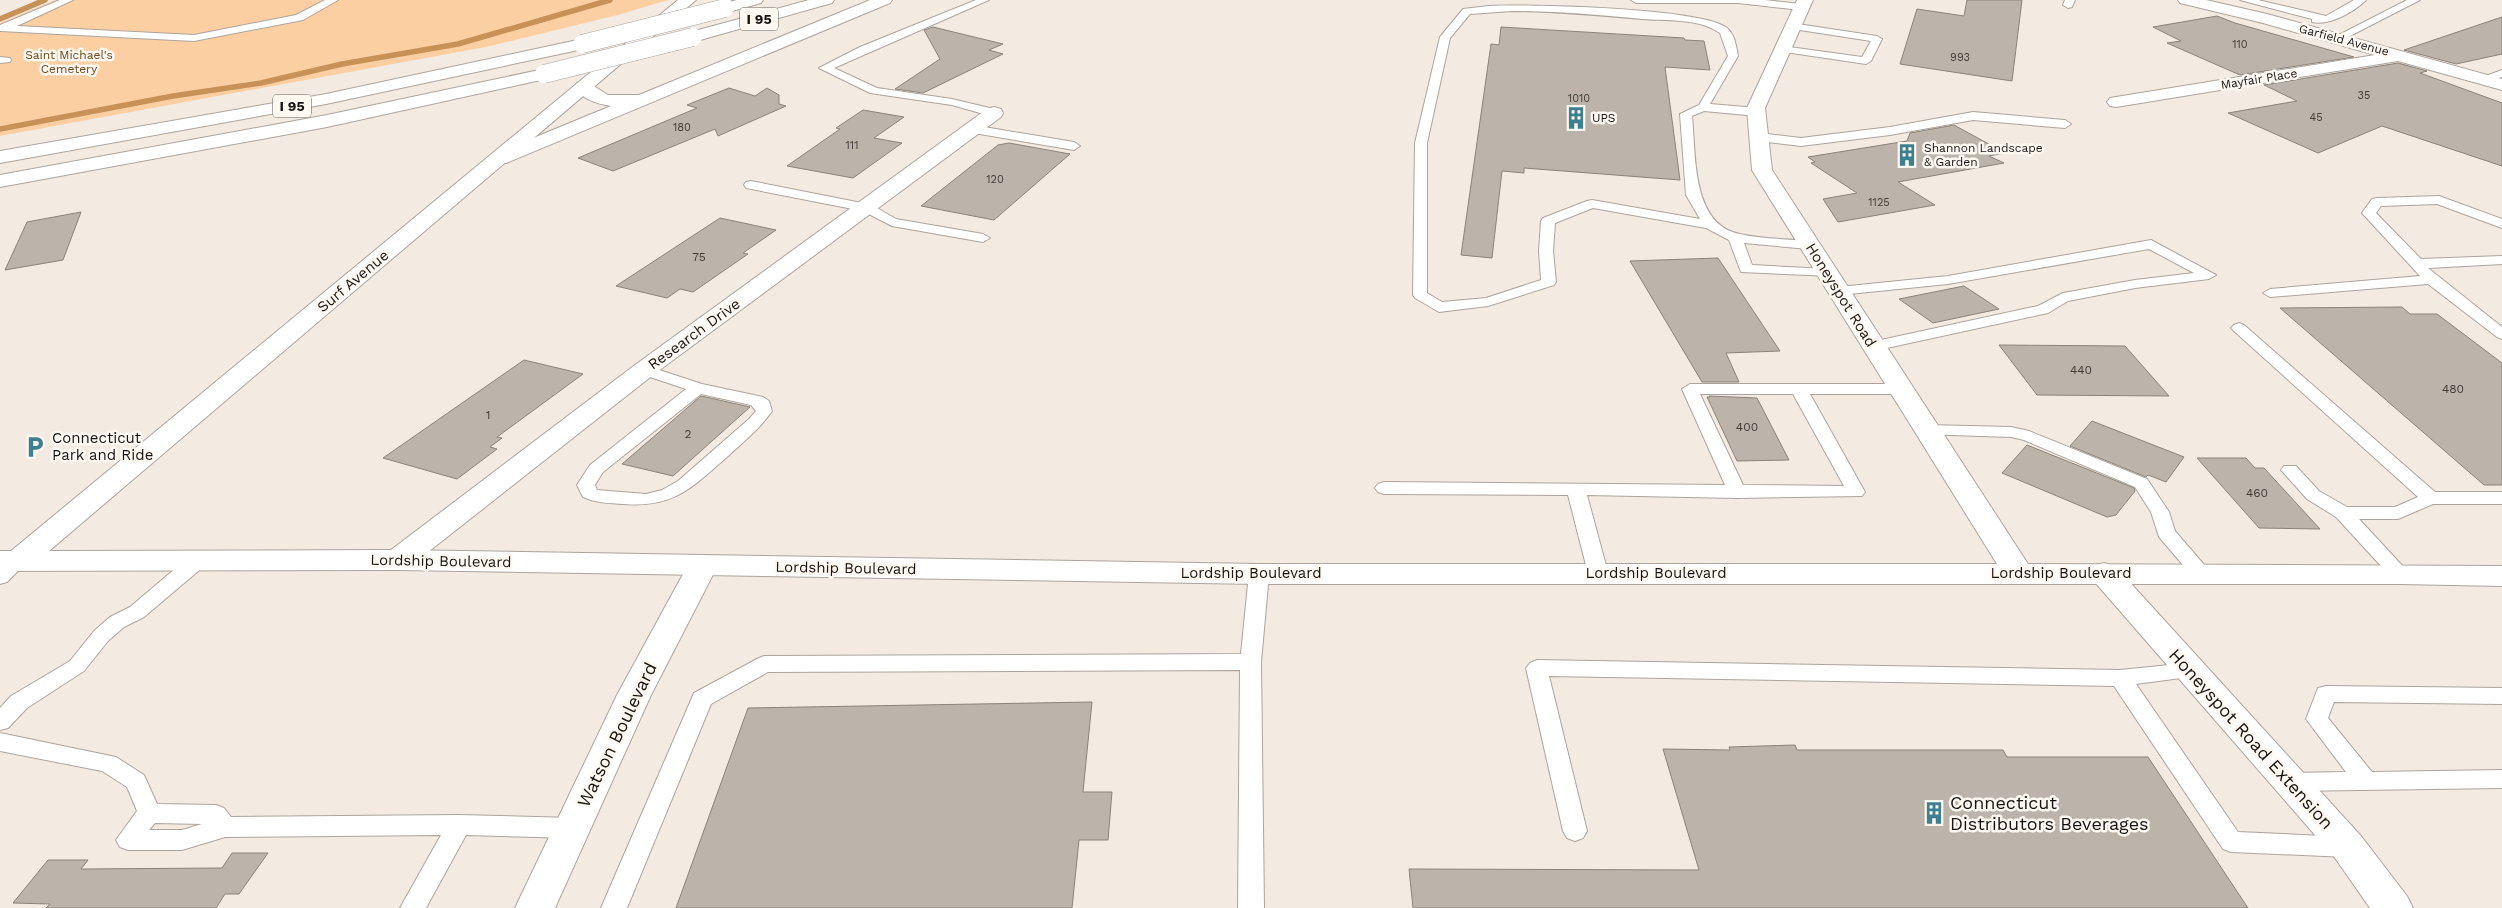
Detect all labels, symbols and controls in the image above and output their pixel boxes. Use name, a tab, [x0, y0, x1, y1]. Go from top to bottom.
road number: I 95	[740, 8, 778, 30]
street label: Garfield Avenue	[2298, 21, 2391, 59]
house number: 110	[2232, 38, 2248, 51]
park label: Saint Michael's Cemetery	[25, 48, 113, 76]
house number: 993	[1950, 51, 1970, 64]
street label: Mayfair Place	[2220, 66, 2298, 92]
house number: 35	[2358, 89, 2370, 102]
house number: 1010	[1568, 92, 1590, 105]
road number: I 95	[273, 94, 311, 118]
building icon: UPS	[1563, 105, 1589, 131]
place label: UPS	[1592, 111, 1616, 125]
house number: 45	[2309, 111, 2323, 124]
house number: 180	[673, 121, 691, 134]
house number: 111	[846, 139, 858, 152]
place label: Shannon Landscape & Garden	[1924, 141, 2043, 169]
building icon: Shannon Landscape & Garden	[1894, 142, 1920, 168]
house number: 120	[986, 173, 1004, 186]
house number: 1125	[1868, 196, 1890, 209]
street label: Honeyspot Road	[1802, 240, 1880, 350]
street label: Surf Avenue	[314, 246, 392, 316]
house number: 75	[692, 250, 706, 264]
street label: Research Drive	[644, 295, 744, 373]
house number: 440	[2070, 363, 2092, 377]
house number: 480	[2442, 382, 2464, 396]
house number: 1	[486, 408, 490, 422]
house number: 400	[1736, 420, 1758, 434]
house number: 2	[685, 427, 692, 441]
place label: Connecticut Park and Ride	[52, 429, 153, 464]
parking icon: Connecticut Park and Ride	[22, 434, 48, 460]
house number: 460	[2246, 486, 2268, 500]
street label: Lordship Boulevard	[370, 551, 512, 571]
street label: Lordship Boulevard	[775, 558, 917, 578]
street label: Lordship Boulevard	[1180, 564, 1322, 582]
street label: Lordship Boulevard	[1585, 564, 1727, 582]
street label: Lordship Boulevard	[1990, 564, 2132, 582]
street label: Honeyspot Road Extension	[2165, 644, 2338, 833]
street label: Watson Boulevard	[572, 659, 661, 811]
place label: Connecticut Distributors Beverages	[1950, 792, 2149, 834]
building icon: Connecticut Distributors Beverages	[1921, 800, 1947, 826]

